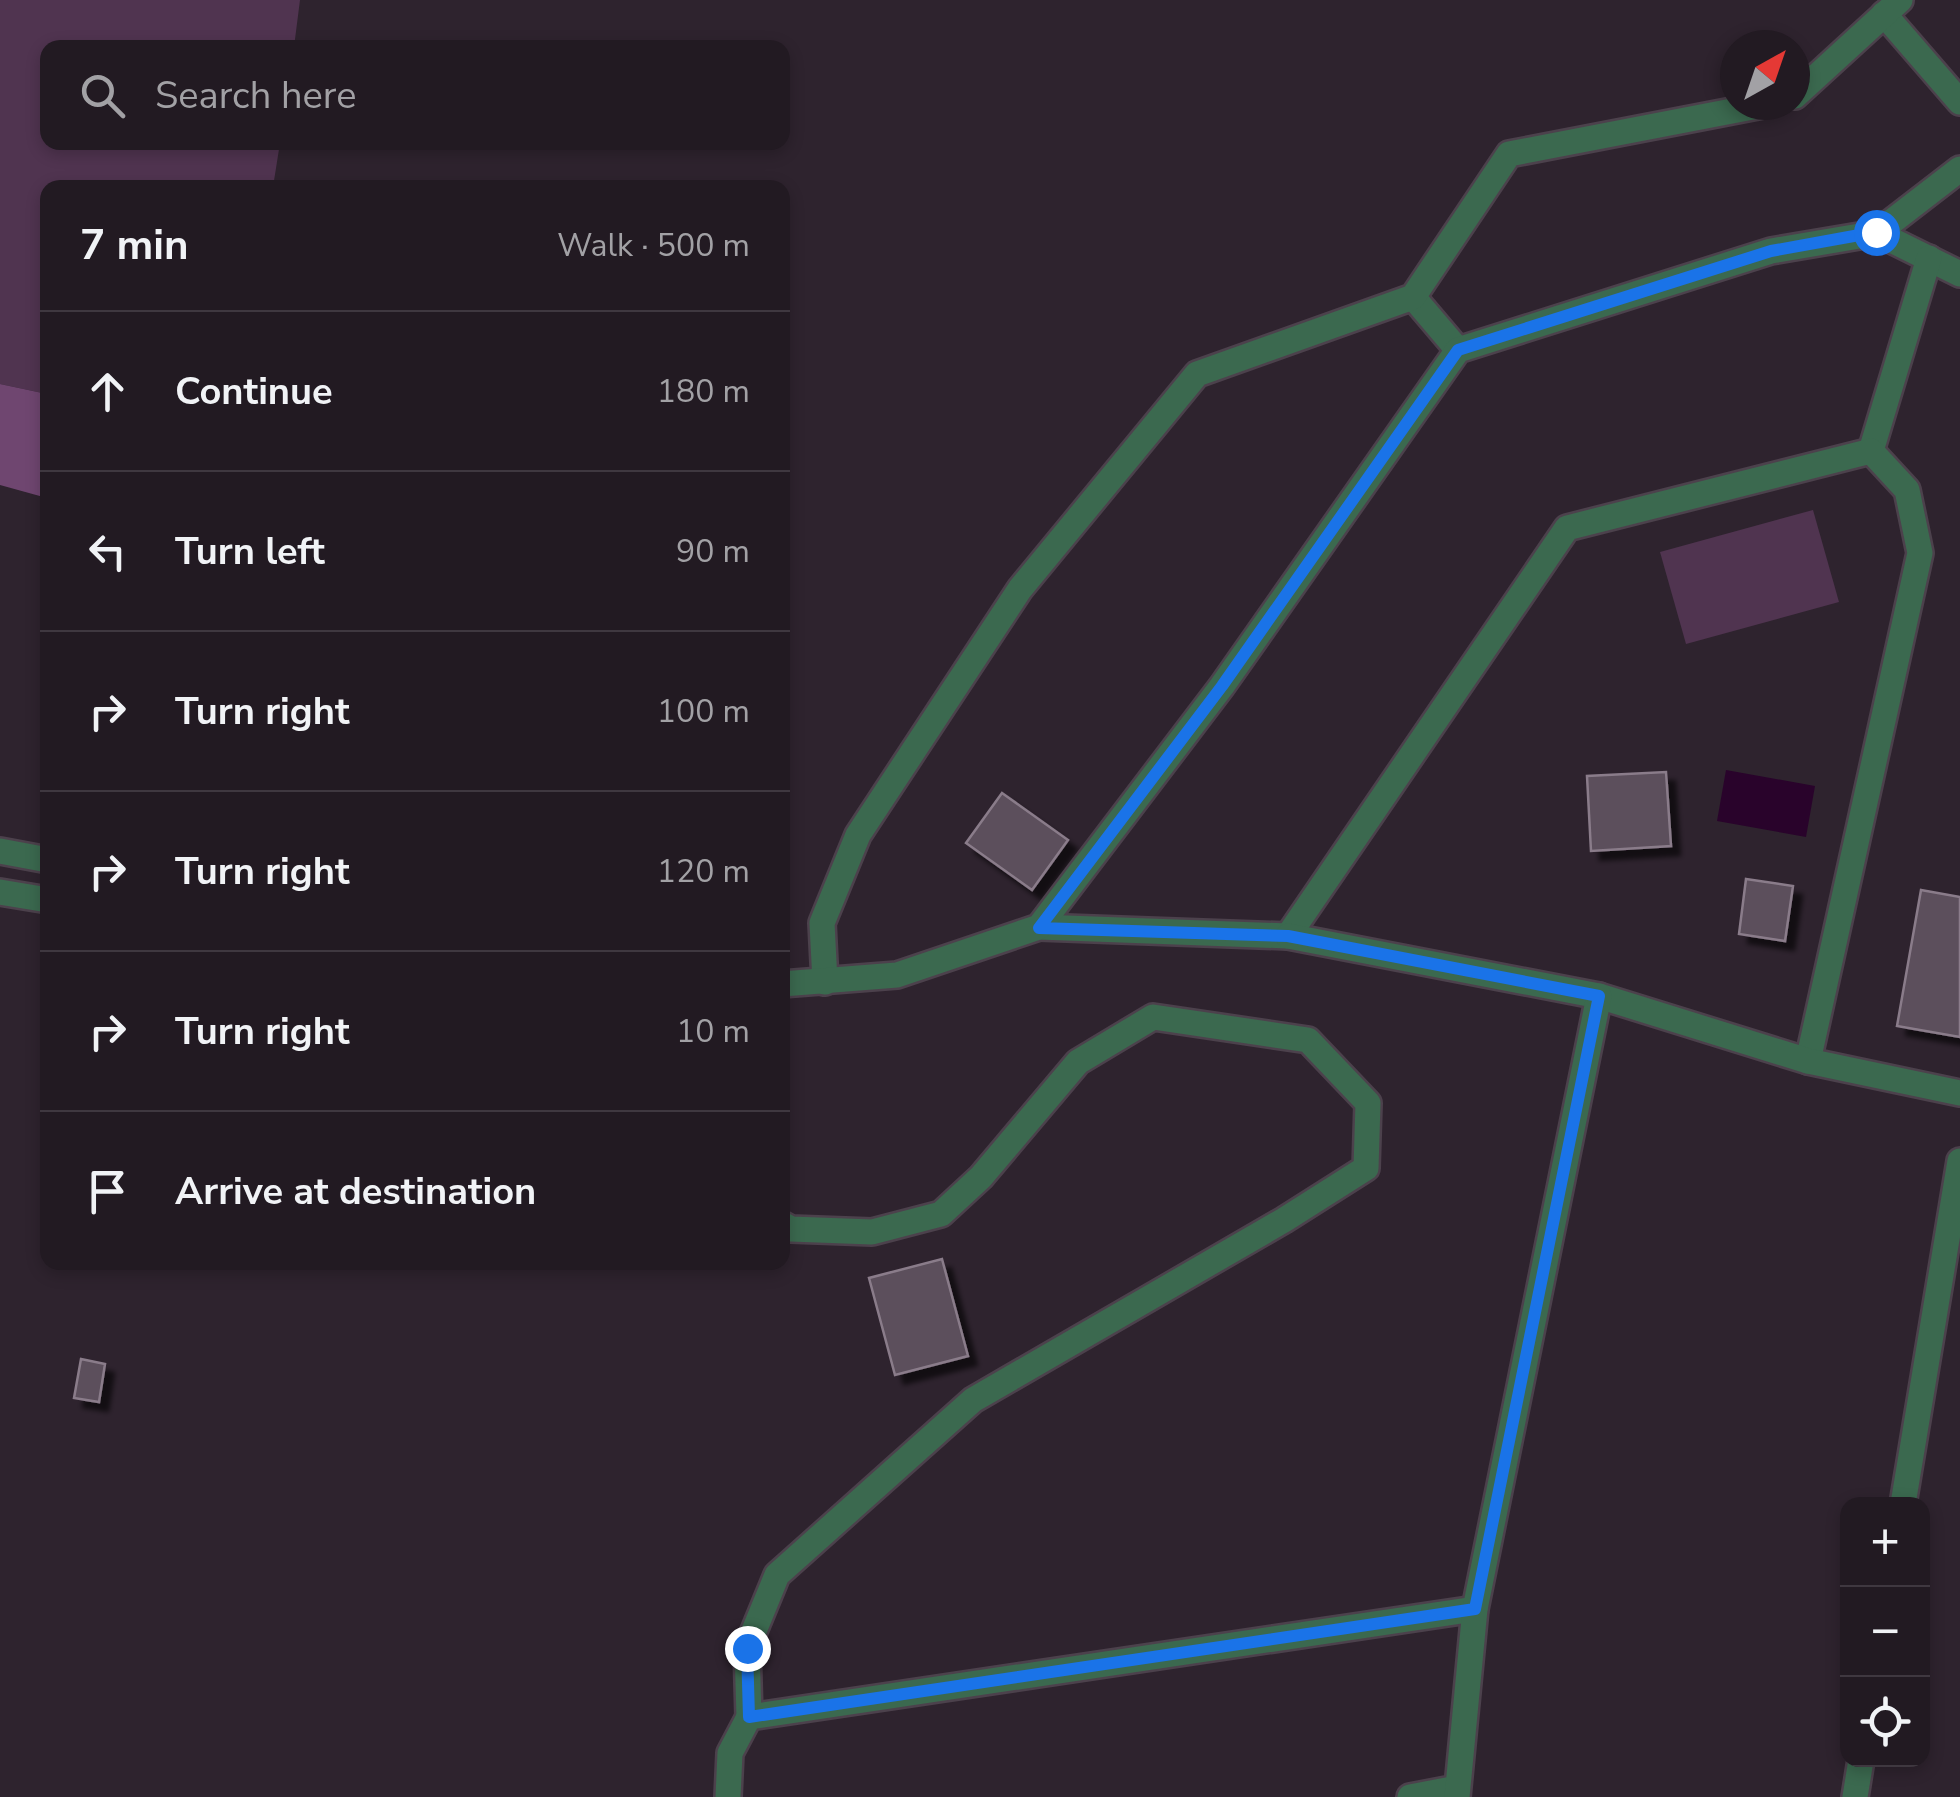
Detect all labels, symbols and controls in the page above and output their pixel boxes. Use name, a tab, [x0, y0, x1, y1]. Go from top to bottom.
north arrow	[1720, 30, 1810, 120]
search box	[40, 40, 790, 150]
icon: search	[75, 68, 130, 123]
text: Search here	[155, 70, 356, 121]
route start	[1854, 210, 1900, 256]
text: 7 min	[80, 217, 189, 274]
text: Walk · 500 m	[557, 224, 750, 267]
icon: ahead	[80, 364, 135, 419]
text: Continue	[175, 366, 333, 417]
text: 180 m	[657, 370, 750, 413]
icon: left	[80, 524, 135, 579]
text: Turn left	[175, 526, 325, 577]
text: 90 m	[676, 530, 750, 573]
icon: right	[80, 684, 135, 739]
text: Turn right	[175, 686, 350, 737]
text: 100 m	[657, 690, 750, 733]
icon: right	[80, 844, 135, 899]
text: Turn right	[175, 846, 350, 897]
text: 120 m	[657, 850, 750, 893]
icon: right	[80, 1004, 135, 1059]
text: Turn right	[175, 1006, 350, 1057]
text: 10 m	[676, 1010, 750, 1053]
icon: arrive	[80, 1164, 135, 1219]
text: Arrive at destination	[175, 1166, 536, 1217]
map controls	[1840, 1497, 1930, 1767]
button: +	[1840, 1497, 1930, 1587]
button: −	[1840, 1587, 1930, 1677]
route end	[725, 1626, 771, 1672]
button: locate	[1840, 1677, 1930, 1767]

